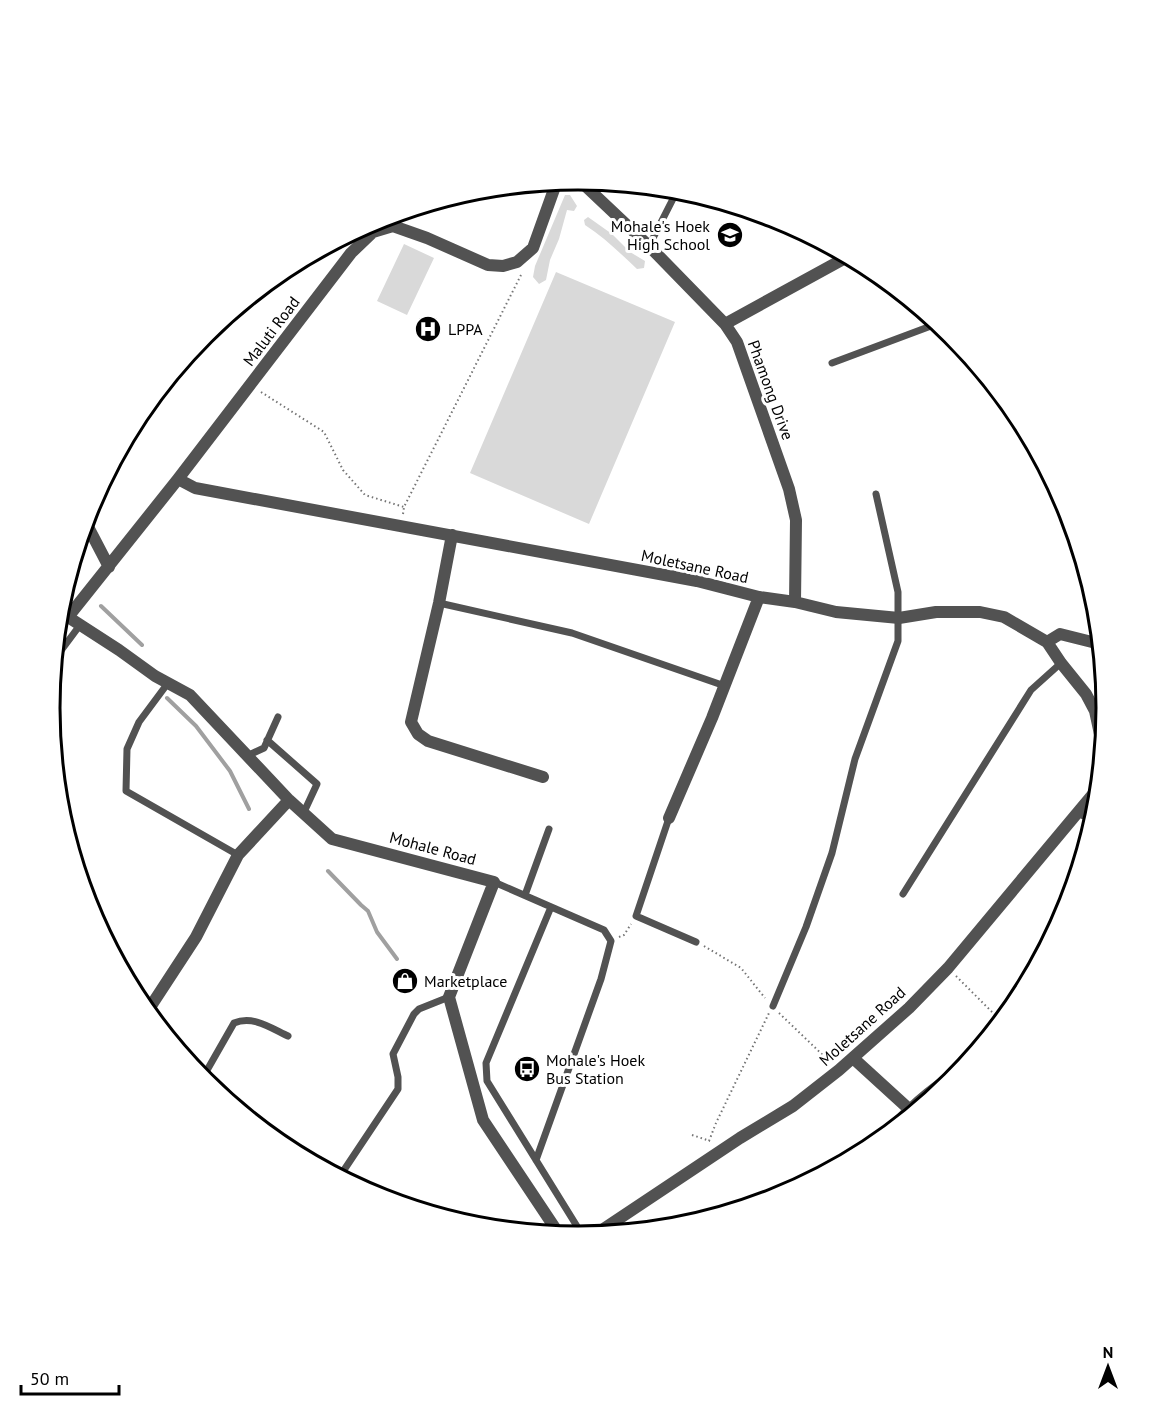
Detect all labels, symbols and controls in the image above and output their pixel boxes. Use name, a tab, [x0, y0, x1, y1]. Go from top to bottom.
place label: Mohale's Hoek High School	[611, 216, 710, 254]
school or university icon: Mohale's Hoek High School	[715, 220, 745, 250]
street label: Maluti Road	[238, 292, 304, 370]
hospital icon: LPPA	[413, 314, 443, 344]
place label: LPPA	[448, 319, 483, 339]
street label: Phamong Drive	[744, 337, 798, 443]
street label: Moletsane Road	[640, 545, 750, 587]
street label: Mohale Road	[387, 827, 479, 869]
shop icon: Marketplace	[390, 966, 420, 996]
place label: Marketplace	[424, 971, 507, 991]
street label: Moletsane Road	[815, 982, 909, 1070]
place label: Mohale's Hoek Bus Station	[546, 1050, 645, 1088]
bus stop icon: Mohale's Hoek Bus Station	[512, 1054, 542, 1084]
north arrow	[1078, 1337, 1138, 1397]
text: N	[1103, 1342, 1113, 1362]
scale bar	[21, 1358, 118, 1396]
text: 50 m	[30, 1367, 69, 1390]

